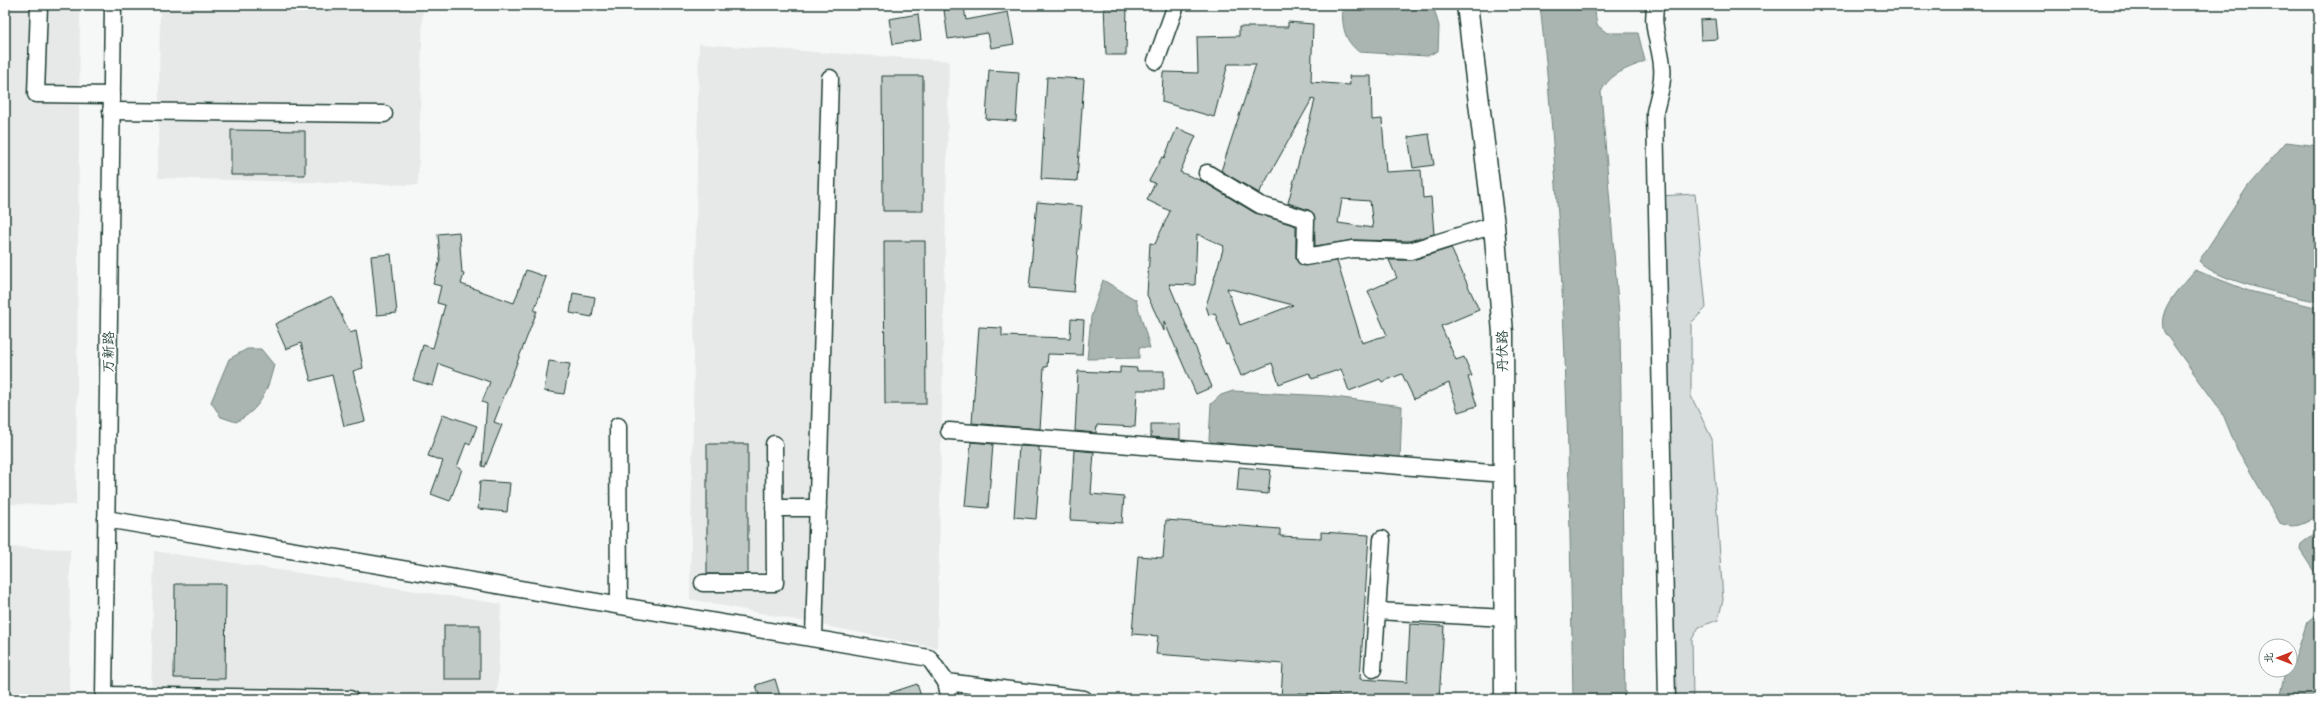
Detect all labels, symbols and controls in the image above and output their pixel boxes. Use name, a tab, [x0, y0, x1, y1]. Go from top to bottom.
street label: 丹伏路	[1493, 330, 1513, 372]
street label: 万新路	[99, 331, 119, 373]
north arrow	[2258, 638, 2298, 678]
text: 北	[2261, 653, 2276, 664]

